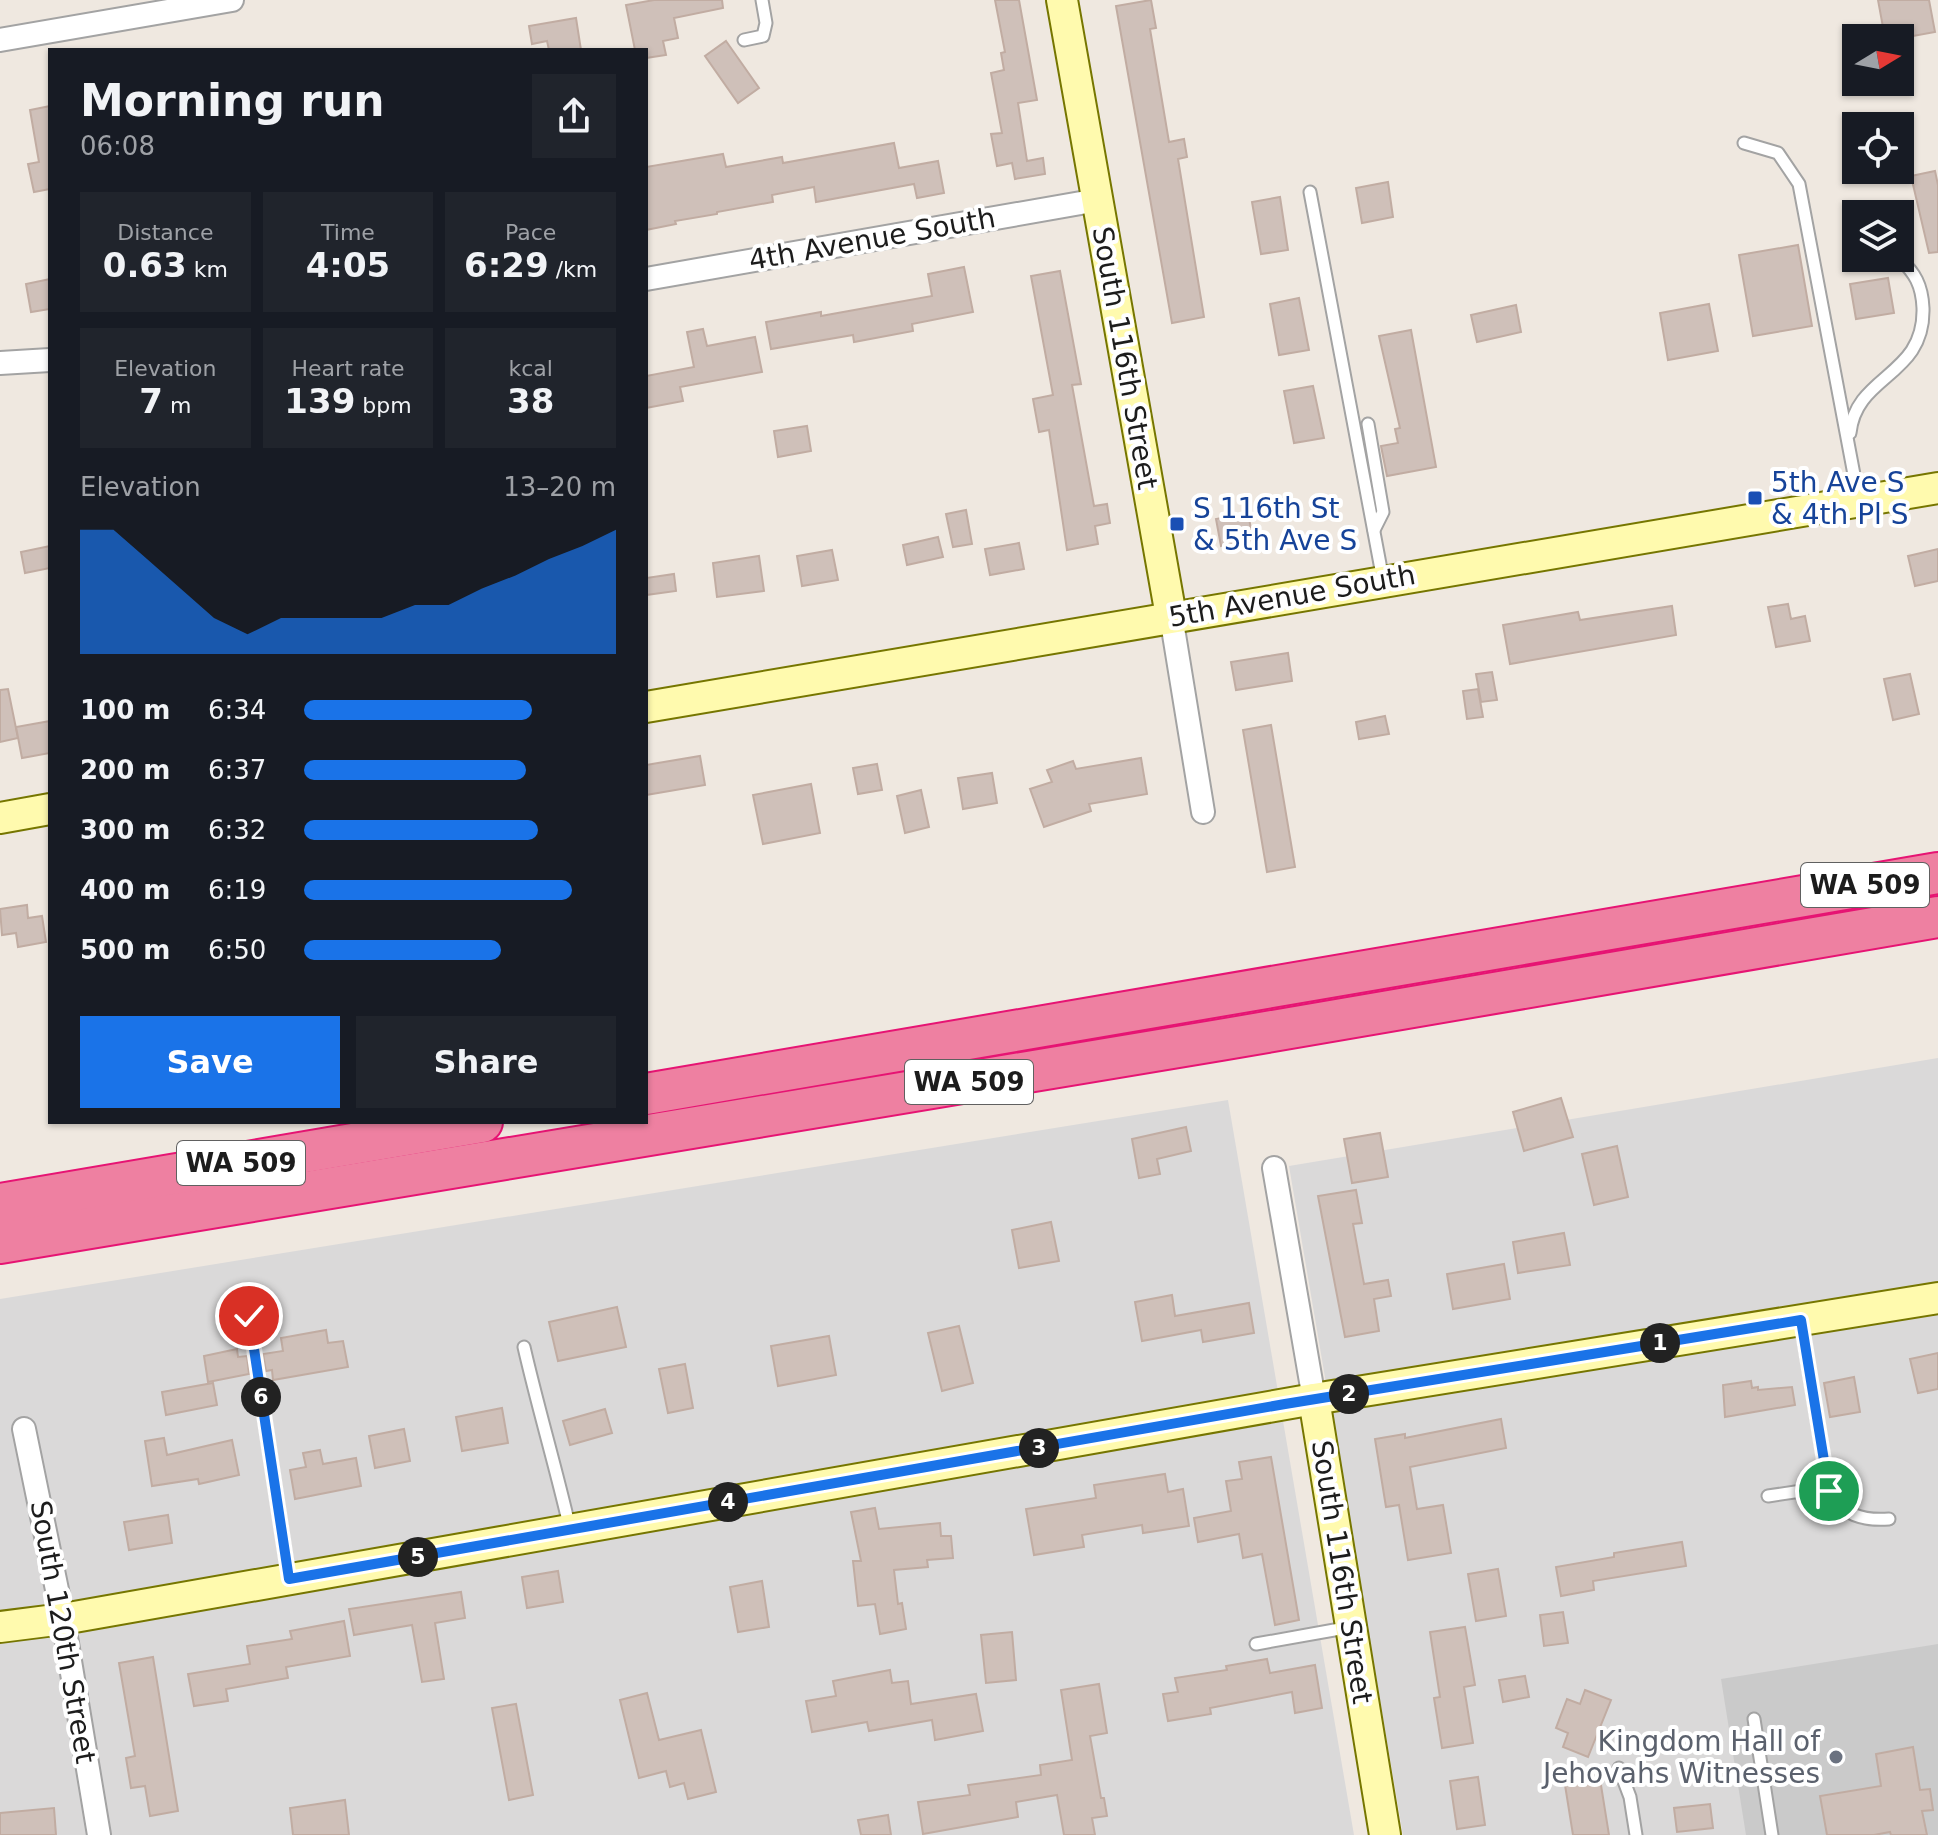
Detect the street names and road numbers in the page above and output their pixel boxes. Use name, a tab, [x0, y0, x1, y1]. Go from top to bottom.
street label: 4th Avenue South	[746, 201, 998, 277]
street label: South 116th Street	[1086, 224, 1164, 492]
street label: 5th Avenue South	[1166, 558, 1418, 634]
road number: WA 509	[1801, 863, 1929, 907]
road number: WA 509	[905, 1060, 1033, 1104]
road number: WA 509	[177, 1141, 305, 1185]
street label: South 116th Street	[1305, 1438, 1379, 1706]
street label: South 120th Street	[24, 1498, 102, 1766]

